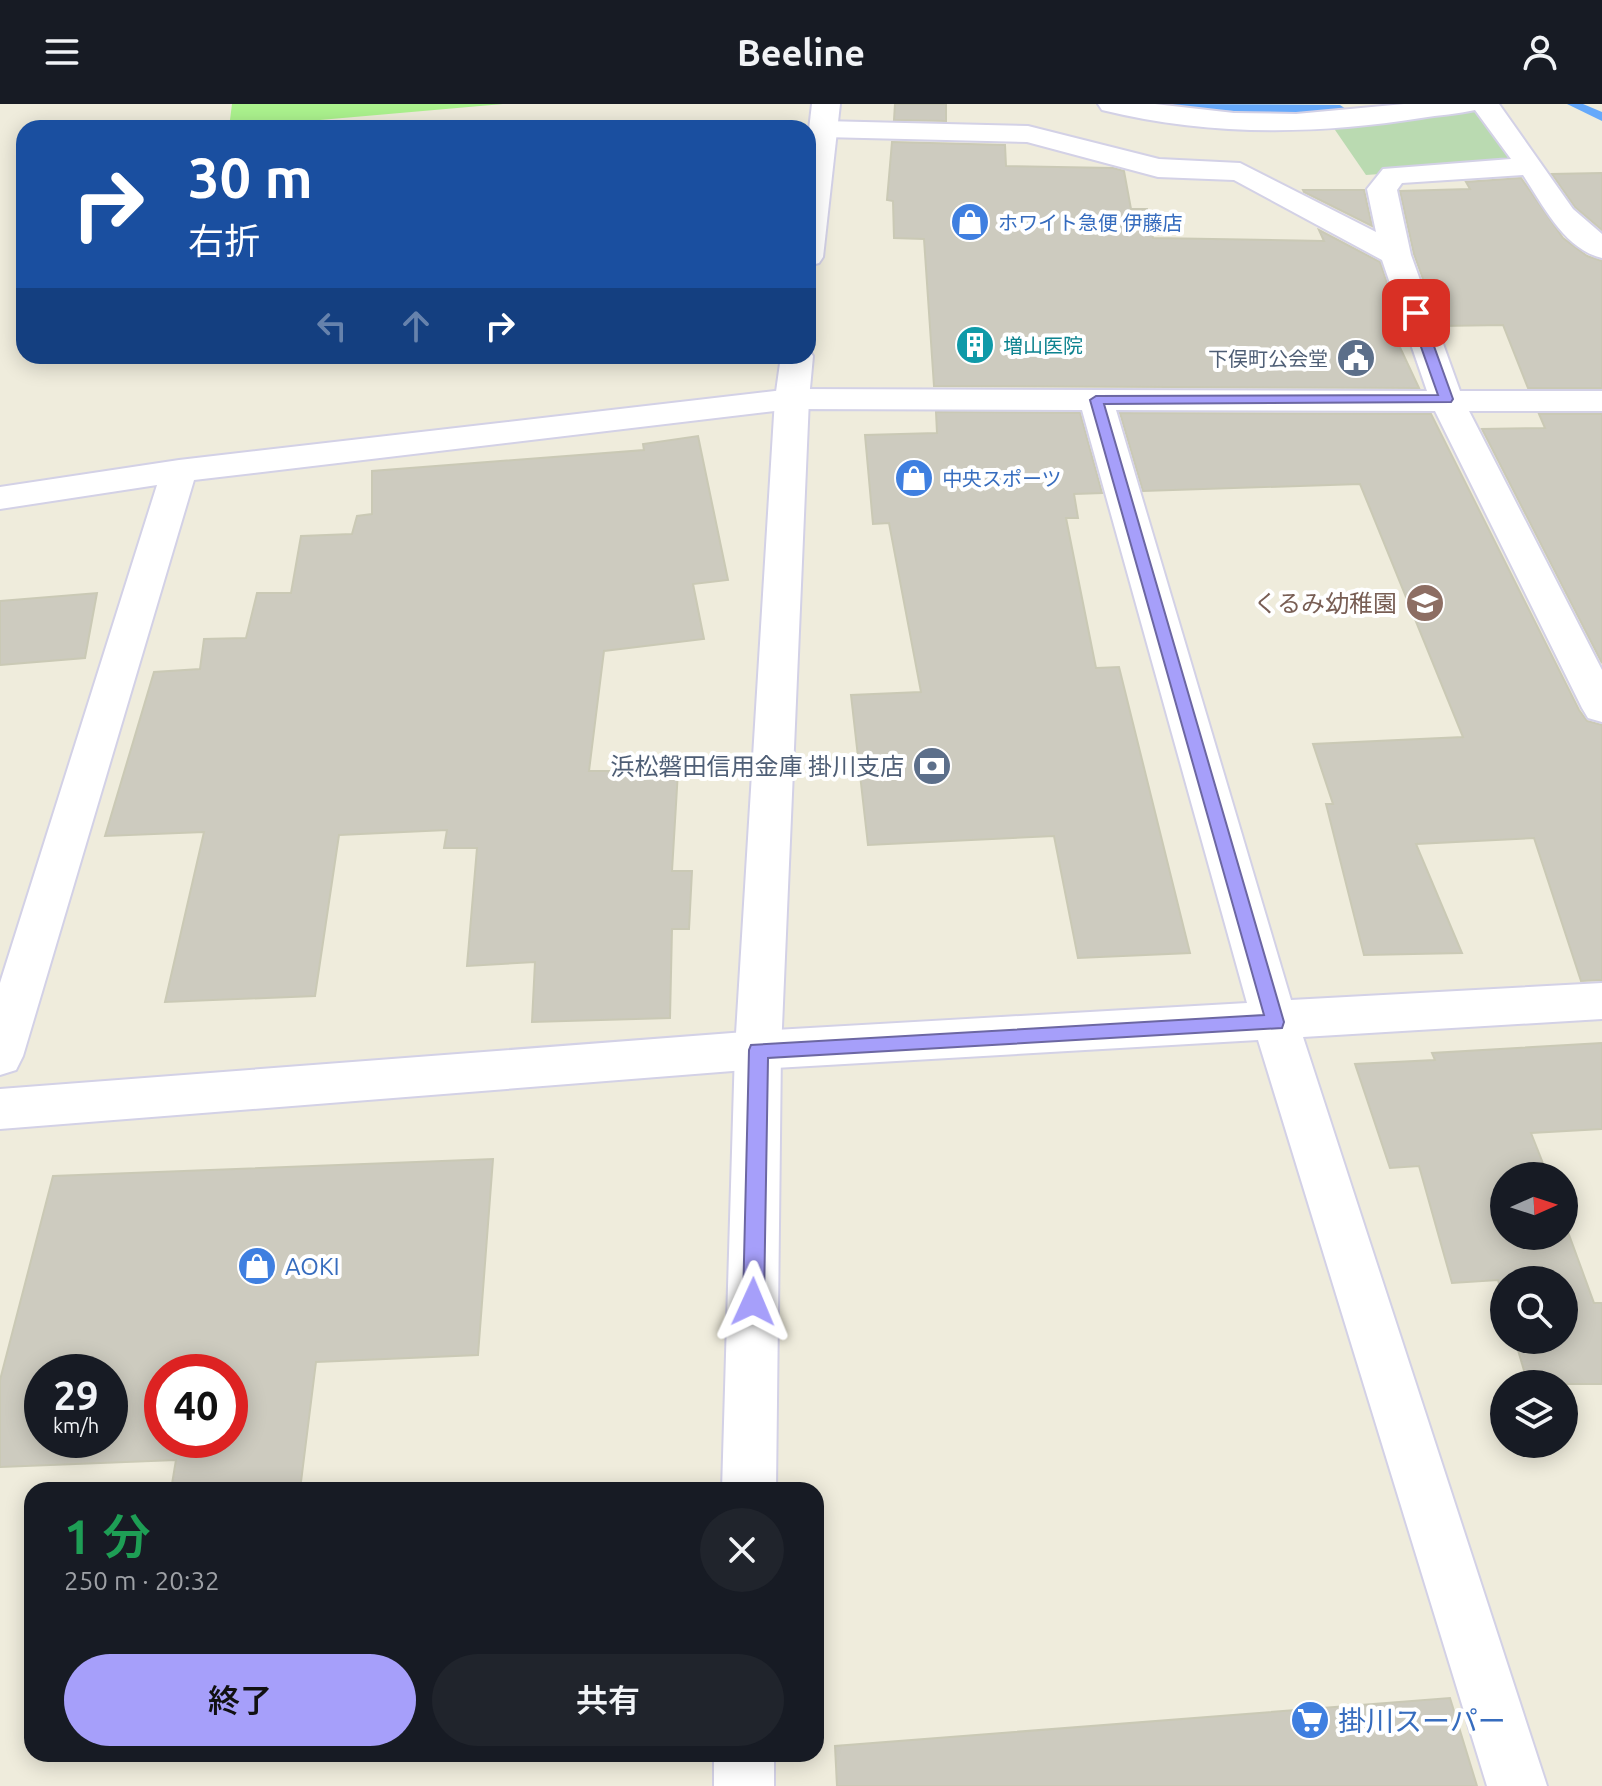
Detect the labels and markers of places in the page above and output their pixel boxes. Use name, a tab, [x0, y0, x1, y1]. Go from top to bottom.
shop icon: ホワイト急便 伊藤店	[949, 201, 991, 243]
place label: ホワイト急便 伊藤店	[998, 211, 1183, 234]
pin	[1382, 279, 1450, 347]
building icon: 増山医院	[954, 324, 996, 366]
place label: 増山医院	[1003, 334, 1083, 357]
public building icon: 下俣町公会堂	[1335, 337, 1377, 379]
place label: 下俣町公会堂	[1208, 347, 1328, 370]
shop icon: 中央スポーツ	[893, 457, 935, 499]
place label: 中央スポーツ	[942, 467, 1062, 490]
school or university icon: くるみ幼稚園	[1404, 582, 1446, 624]
place label: くるみ幼稚園	[1253, 590, 1397, 617]
bank icon: 浜松磐田信用金庫 掛川支店	[911, 745, 953, 787]
place label: 浜松磐田信用金庫 掛川支店	[611, 753, 904, 780]
shop icon: AOKI	[236, 1245, 278, 1287]
place label: AOKI	[285, 1253, 340, 1280]
supermarket icon: 掛川スーパー	[1289, 1699, 1331, 1741]
place label: 掛川スーパー	[1338, 1705, 1506, 1736]

